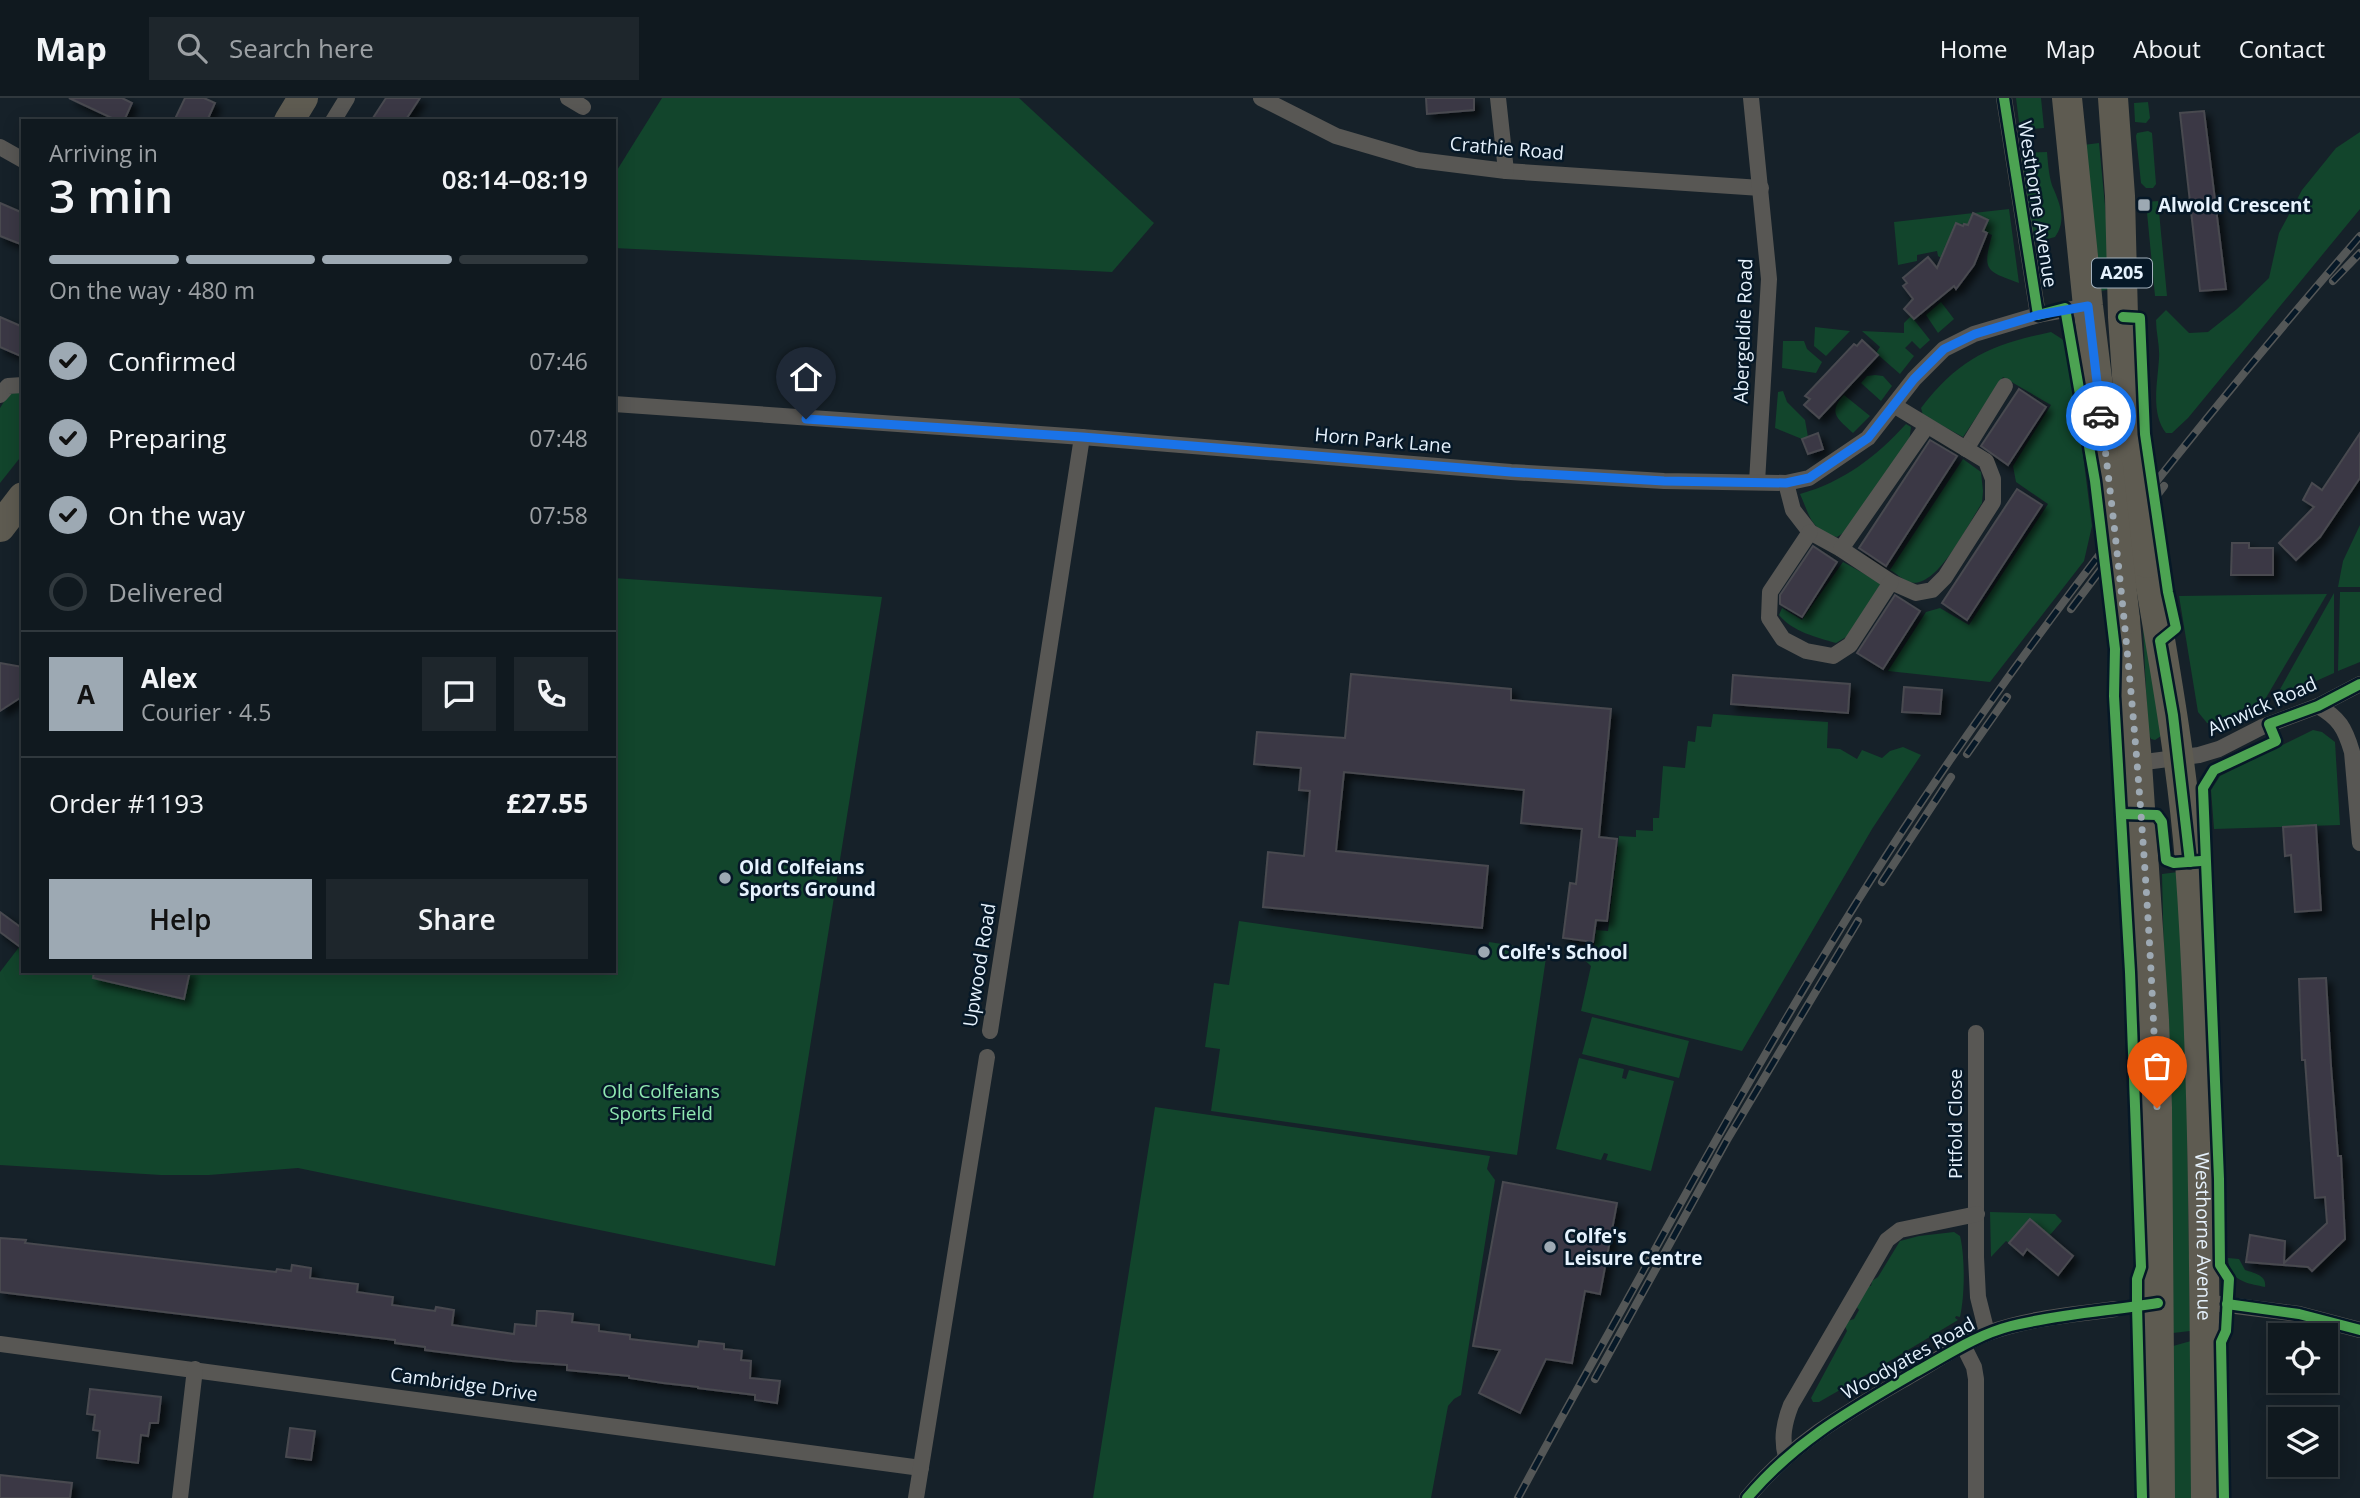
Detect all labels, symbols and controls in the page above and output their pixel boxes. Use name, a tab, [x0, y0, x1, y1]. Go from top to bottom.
search box	[149, 17, 639, 80]
text: Map	[35, 26, 107, 71]
icon: search	[173, 29, 211, 67]
text: Search here	[229, 30, 374, 66]
text: Home	[1940, 32, 2008, 65]
text: Map	[2046, 32, 2095, 65]
text: About	[2133, 32, 2201, 65]
text: Contact	[2239, 32, 2325, 65]
street label: Westhorne Avenue	[2012, 119, 2064, 289]
street label: Crathie Road	[1449, 130, 1565, 166]
text: Arriving in	[49, 137, 158, 169]
text: 08:14–08:19	[442, 161, 588, 197]
text: 3 min	[49, 164, 173, 226]
place label: Alwold Crescent	[2158, 192, 2311, 218]
marker: Alwold Crescent	[2136, 197, 2152, 213]
street label: Abergeldie Road	[1727, 258, 1759, 404]
road number: A205	[2092, 258, 2152, 288]
text: On the way · 480 m	[49, 274, 255, 306]
icon: check	[49, 342, 87, 380]
text: Confirmed	[108, 343, 236, 379]
text: 07:46	[529, 345, 588, 377]
pin	[776, 347, 836, 419]
icon: home	[787, 358, 825, 396]
courier	[2066, 381, 2136, 451]
icon: car	[2082, 397, 2120, 435]
icon: check	[49, 419, 87, 457]
text: Preparing	[108, 420, 226, 456]
street label: Horn Park Lane	[1313, 421, 1453, 459]
text: 07:48	[529, 422, 588, 454]
icon: check	[49, 496, 87, 534]
text: On the way	[108, 497, 245, 533]
text: 07:58	[529, 499, 588, 531]
text: Delivered	[108, 574, 223, 610]
button: chat	[422, 657, 496, 731]
button: phone	[514, 657, 588, 731]
text: Alex	[141, 660, 197, 696]
street label: Alnwick Road	[2203, 670, 2321, 742]
text: A	[77, 676, 95, 712]
text: Courier · 4.5	[141, 696, 271, 728]
text: Order #1193	[49, 785, 204, 821]
text: £27.55	[506, 785, 588, 821]
place label: Old Colfeians Sports Ground	[739, 854, 876, 902]
marker: Old Colfeians Sports Ground	[717, 870, 733, 886]
button: Help	[49, 879, 312, 959]
button: Share	[326, 879, 588, 959]
street label: Upwood Road	[956, 901, 1002, 1029]
place label: Colfe's School	[1498, 939, 1628, 965]
marker: Colfe's School	[1476, 944, 1492, 960]
pin	[2127, 1036, 2187, 1108]
icon: bag	[2138, 1047, 2176, 1085]
street label: Pitfold Close	[1942, 1069, 1968, 1179]
park label: Old Colfeians Sports Field	[602, 1078, 720, 1126]
street label: Westhorne Avenue	[2189, 1152, 2218, 1321]
place label: Colfe's Leisure Centre	[1564, 1223, 1702, 1271]
marker: Colfe's Leisure Centre	[1542, 1239, 1558, 1255]
street label: Woodyates Road	[1837, 1311, 1979, 1405]
map controls	[2268, 1323, 2338, 1477]
button: locate	[2268, 1323, 2338, 1393]
street label: Cambridge Drive	[389, 1361, 539, 1407]
button: layers	[2268, 1407, 2338, 1477]

